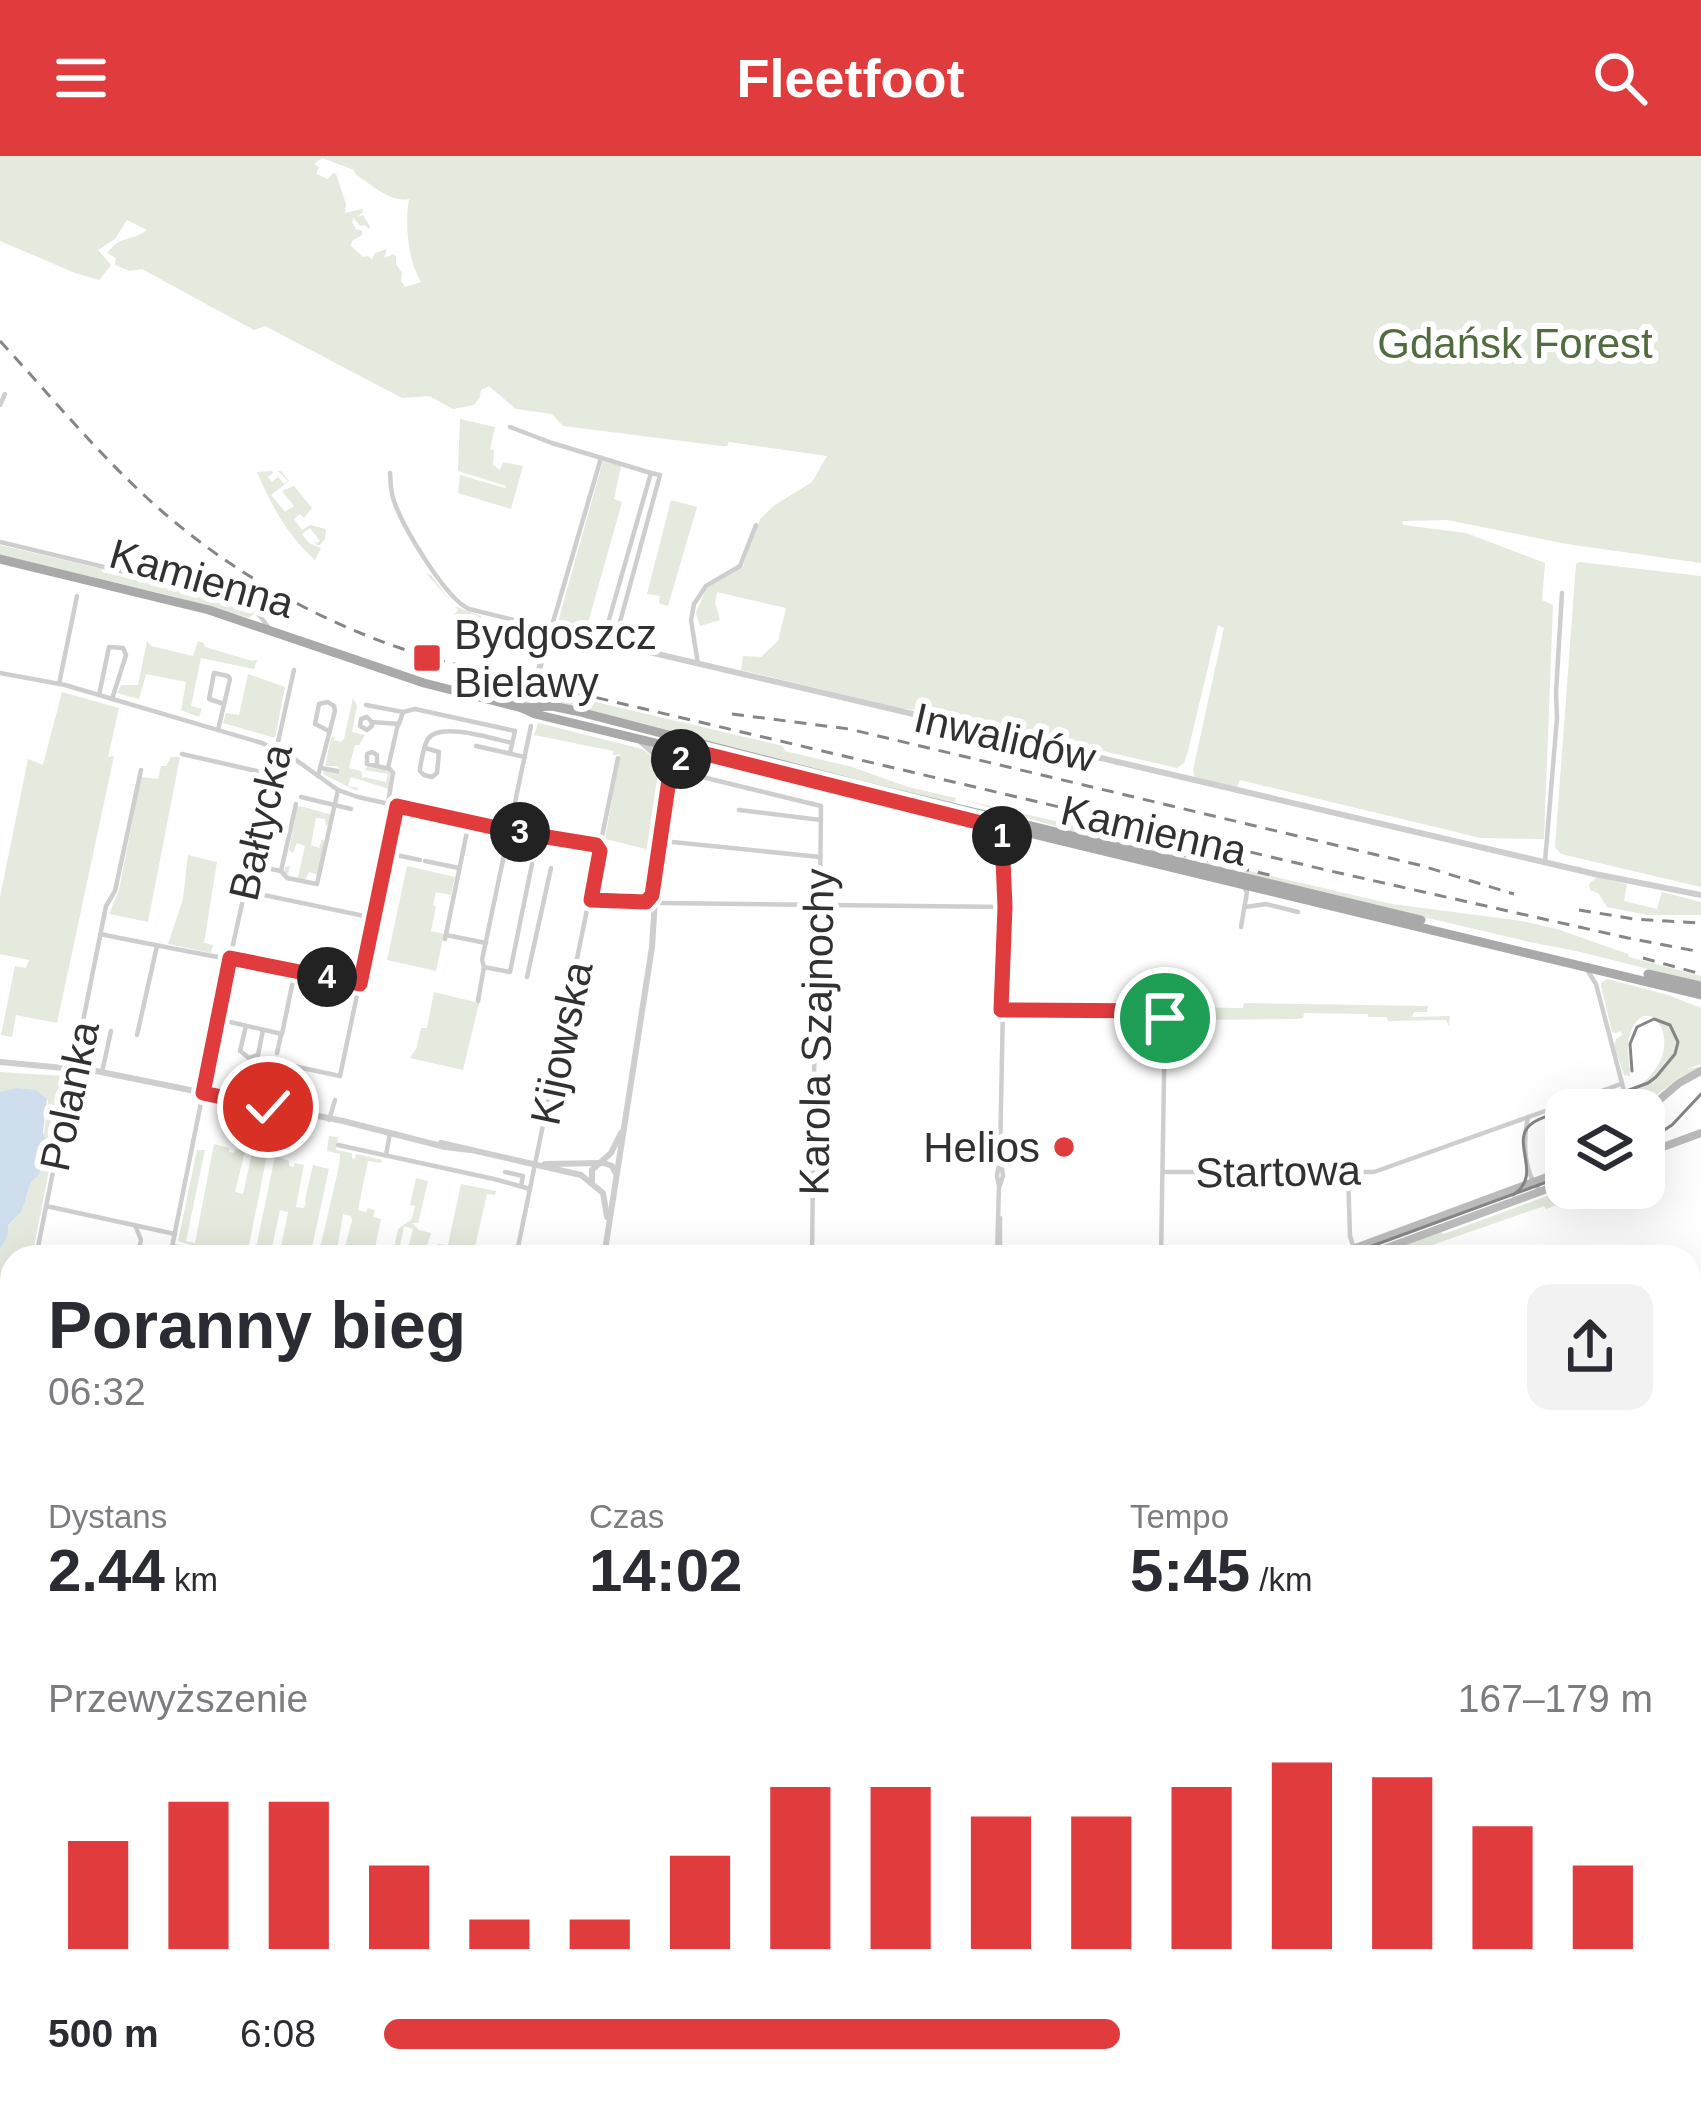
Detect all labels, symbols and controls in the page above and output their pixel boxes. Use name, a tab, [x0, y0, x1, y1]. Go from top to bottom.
icon: menu	[48, 45, 114, 111]
icon: search	[1587, 45, 1653, 111]
text: Fleetfoot	[737, 48, 964, 108]
park label: Gdańsk Forest	[1377, 320, 1653, 367]
street label: Kamienna	[104, 530, 300, 627]
place label: Bydgoszcz Bielawy	[454, 611, 657, 706]
marker: Bydgoszcz Bielawy	[411, 642, 443, 674]
street label: Inwalidów	[910, 694, 1101, 781]
pin: 2	[651, 729, 711, 789]
street label: Bałtycka	[220, 739, 301, 905]
text: 2	[672, 740, 690, 777]
street label: Kamienna	[1056, 786, 1252, 875]
pin: 3	[490, 802, 550, 862]
pin: 1	[972, 806, 1032, 866]
text: 3	[511, 813, 529, 850]
text: 1	[993, 817, 1011, 854]
street label: Karola Szajnochy	[790, 868, 843, 1196]
pin: 4	[297, 947, 357, 1007]
street label: Kijowska	[521, 957, 602, 1129]
text: 4	[318, 958, 336, 995]
pin	[1114, 967, 1216, 1069]
icon: arrive	[1132, 985, 1198, 1051]
street label: Polanka	[31, 1016, 108, 1175]
pin	[217, 1056, 319, 1158]
icon: check	[235, 1074, 301, 1140]
map controls	[1545, 1089, 1665, 1209]
button: layers	[1545, 1089, 1665, 1209]
place label: Helios	[923, 1124, 1040, 1171]
marker: Helios	[1051, 1134, 1077, 1160]
street label: Startowa	[1195, 1147, 1362, 1196]
button: share	[1527, 1284, 1653, 1410]
text: Poranny bieg	[48, 1288, 466, 1362]
text: 06:32	[48, 1370, 146, 1413]
text: Dystans	[48, 1498, 167, 1535]
text: Czas	[589, 1498, 664, 1535]
text: Tempo	[1130, 1498, 1229, 1535]
text: 2.44	[48, 1537, 165, 1604]
text: 14:02	[589, 1537, 742, 1604]
text: 5:45	[1130, 1537, 1250, 1604]
text: km	[165, 1561, 218, 1598]
text: /km	[1250, 1561, 1312, 1598]
text: Przewyższenie	[48, 1677, 308, 1720]
text: 167–179 m	[1458, 1677, 1653, 1720]
text: 500 m	[48, 2012, 159, 2055]
text: 6:08	[240, 2012, 316, 2055]

